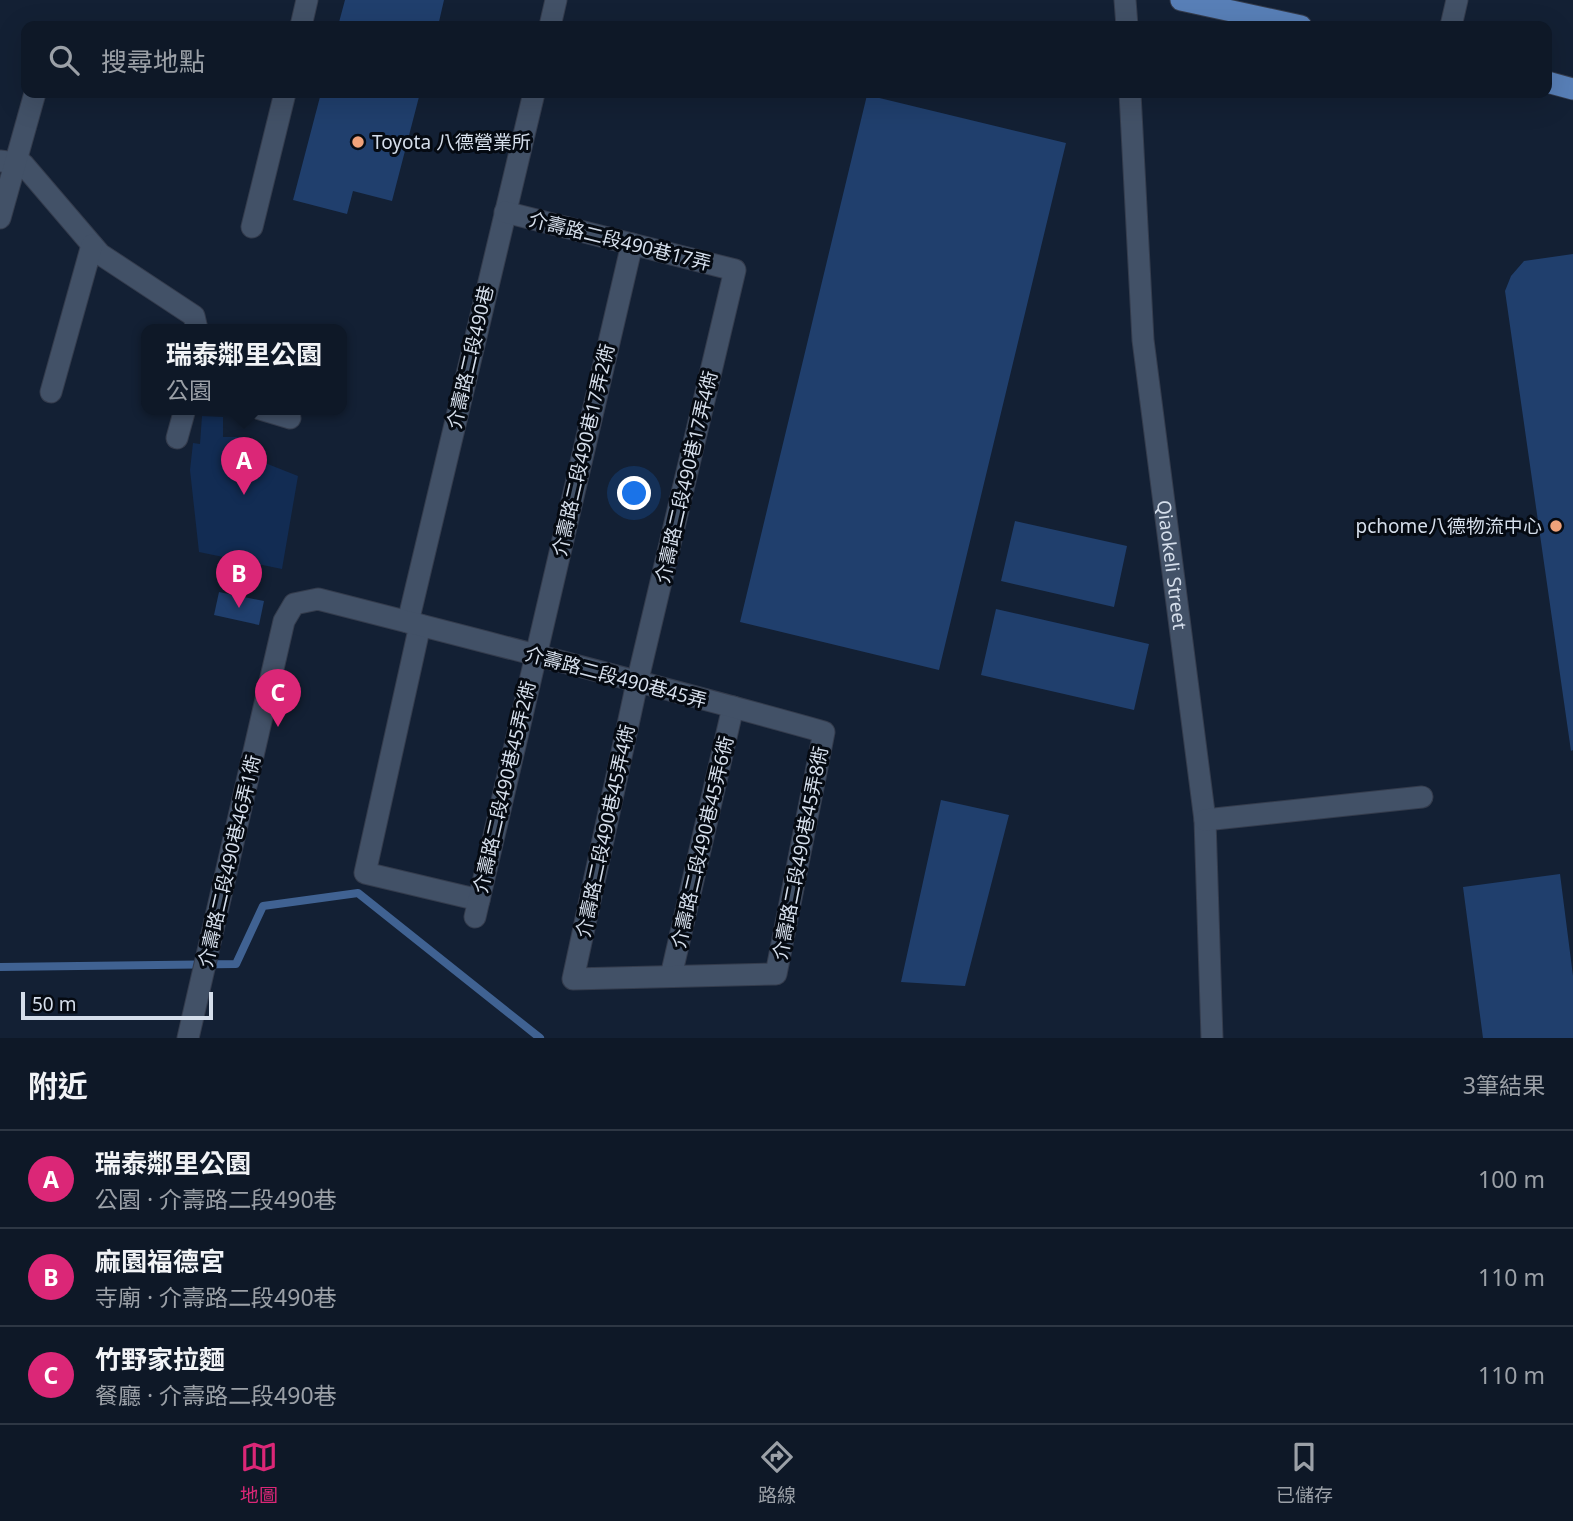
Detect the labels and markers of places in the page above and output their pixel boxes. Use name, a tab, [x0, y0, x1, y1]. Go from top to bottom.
place label: Toyota 八德營業所	[372, 129, 531, 155]
marker: Toyota 八德營業所	[350, 134, 366, 150]
pin: A	[221, 437, 267, 495]
place label: pchome八德物流中心	[1355, 513, 1542, 539]
marker: pchome八德物流中心	[1548, 518, 1564, 534]
pin: B	[216, 550, 262, 608]
pin: C	[255, 669, 301, 727]

